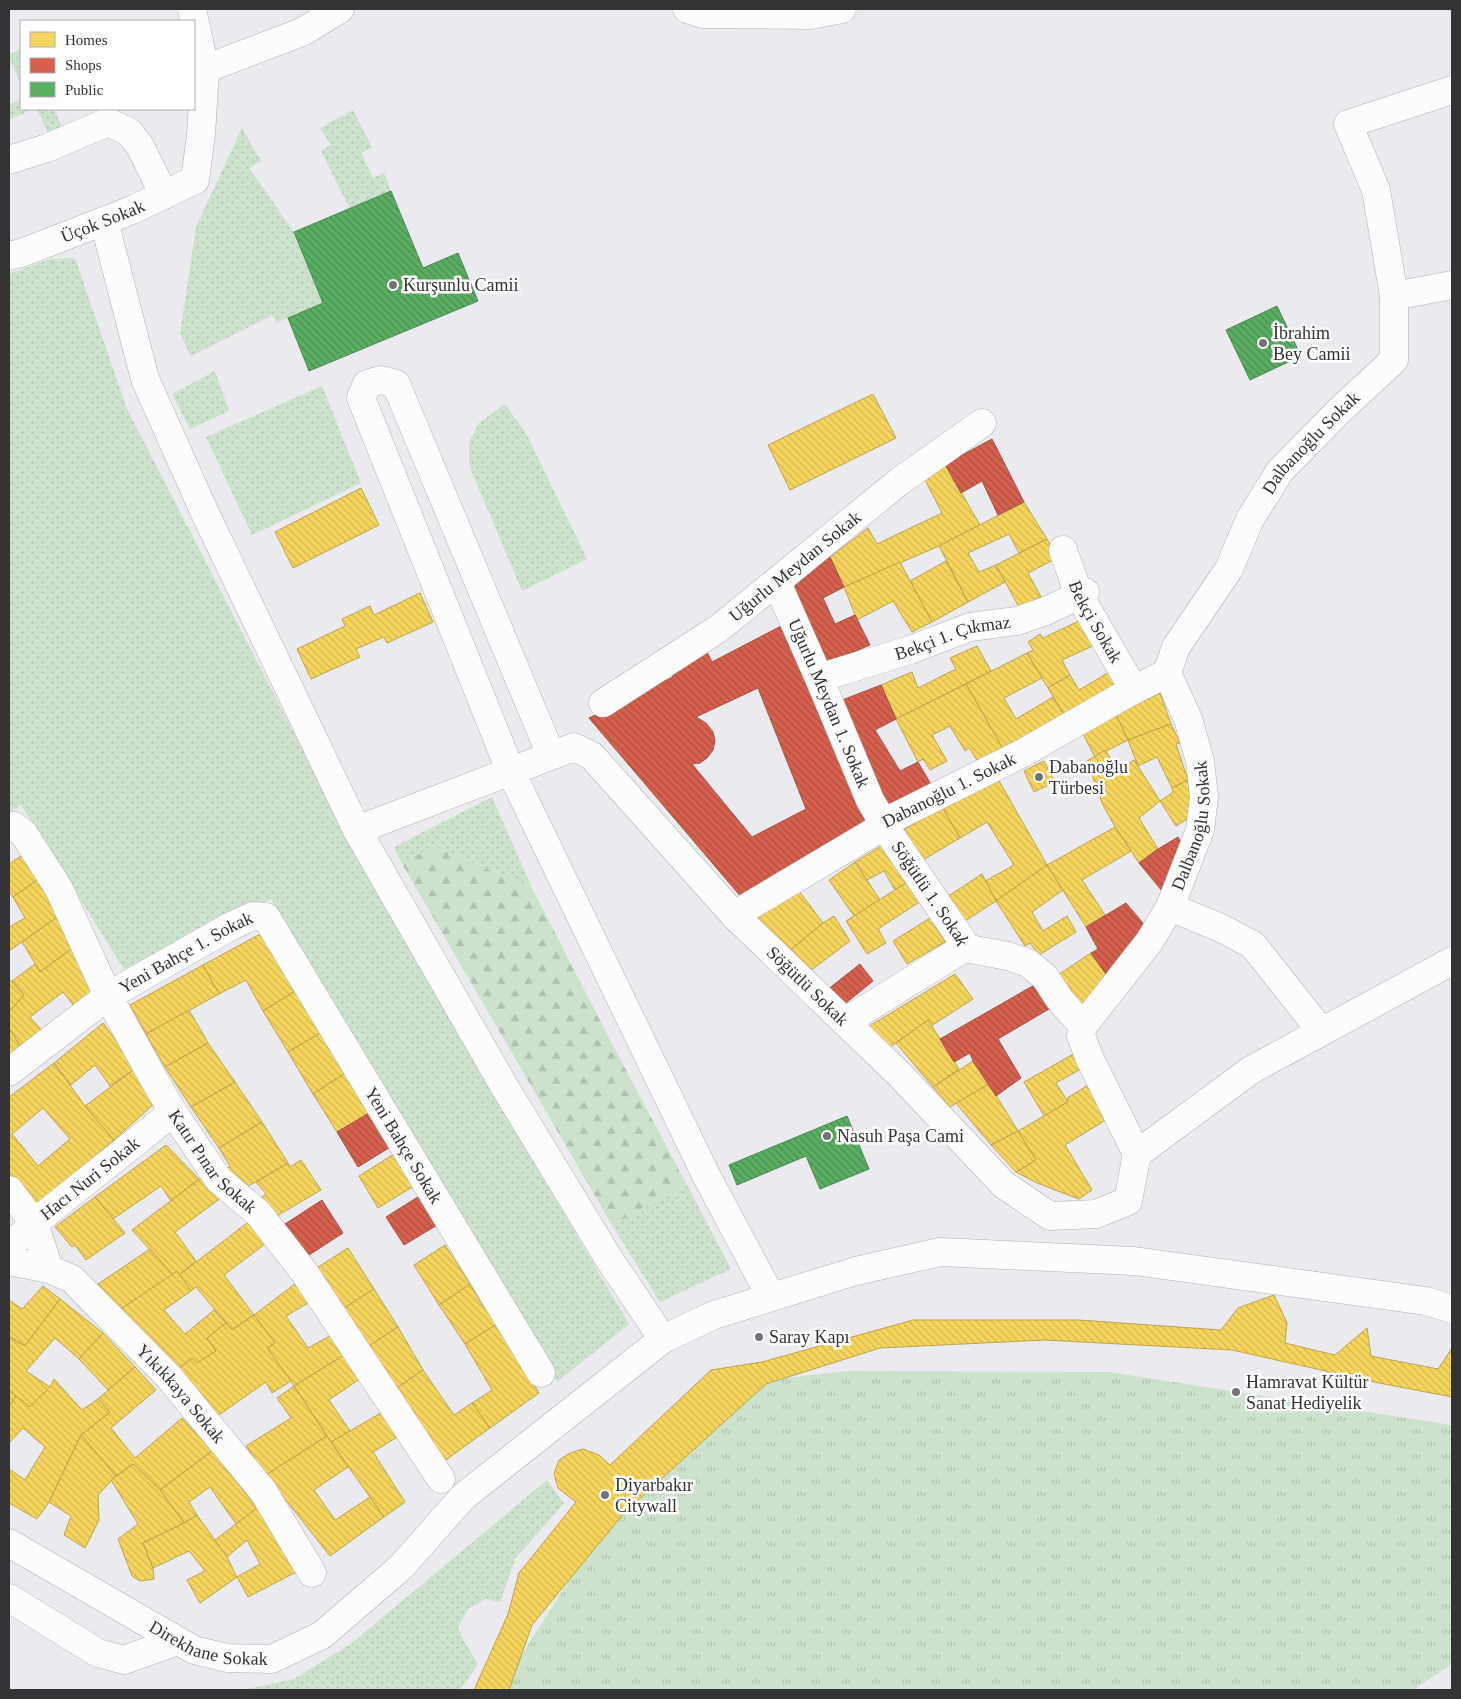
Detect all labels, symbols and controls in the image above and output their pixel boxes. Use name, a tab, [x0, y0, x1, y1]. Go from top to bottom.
legend	[20, 20, 195, 110]
text: Homes	[65, 32, 108, 48]
text: Shops	[65, 57, 102, 73]
text: Public	[65, 82, 104, 98]
street label: Üçok Sokak	[58, 195, 148, 247]
place label: Kurşunlu Camii	[403, 275, 519, 295]
marker: Kurşunlu Camii	[387, 279, 399, 291]
place label: İbrahim Bey Camii	[1273, 323, 1351, 364]
marker: İbrahim Bey Camii	[1257, 337, 1269, 349]
street label: Dalbanoğlu Sokak	[1258, 387, 1363, 498]
street label: Uğurlu Meydan Sokak	[725, 507, 865, 626]
street label: Bekçi Sokak	[1065, 578, 1126, 667]
street label: Bekçi 1. Çıkmaz	[892, 612, 1012, 664]
street label: Uğurlu Meydan 1. Sokak	[784, 616, 874, 791]
street label: Dabanoğlu 1. Sokak	[879, 748, 1019, 832]
place label: Dabanoğlu Türbesi	[1049, 757, 1128, 798]
street label: Dalbanoğlu Sokak	[1167, 760, 1214, 893]
marker: Dabanoğlu Türbesi	[1033, 771, 1045, 783]
street label: Söğütlü 1. Sokak	[888, 837, 973, 948]
street label: Yeni Bahçe 1. Sokak	[115, 907, 256, 998]
street label: Söğütlü Sokak	[763, 942, 853, 1030]
street label: Yeni Bahçe Sokak	[361, 1083, 446, 1207]
street label: Katır Pınar Sokak	[164, 1106, 261, 1218]
place label: Nasuh Paşa Cami	[837, 1126, 964, 1146]
marker: Nasuh Paşa Cami	[821, 1130, 833, 1142]
street label: Hacı Nuri Sokak	[36, 1133, 143, 1224]
place label: Saray Kapı	[769, 1327, 849, 1347]
marker: Saray Kapı	[753, 1331, 765, 1343]
street label: Yıkıkkaya Sokak	[132, 1340, 229, 1447]
place label: Hamravat Kültür Sanat Hediyelik	[1246, 1372, 1368, 1413]
marker: Hamravat Kültür Sanat Hediyelik	[1230, 1386, 1242, 1398]
place label: Diyarbakır Citywall	[615, 1475, 693, 1516]
marker: Diyarbakır Citywall	[599, 1489, 611, 1501]
street label: Direkhane Sokak	[146, 1616, 268, 1669]

